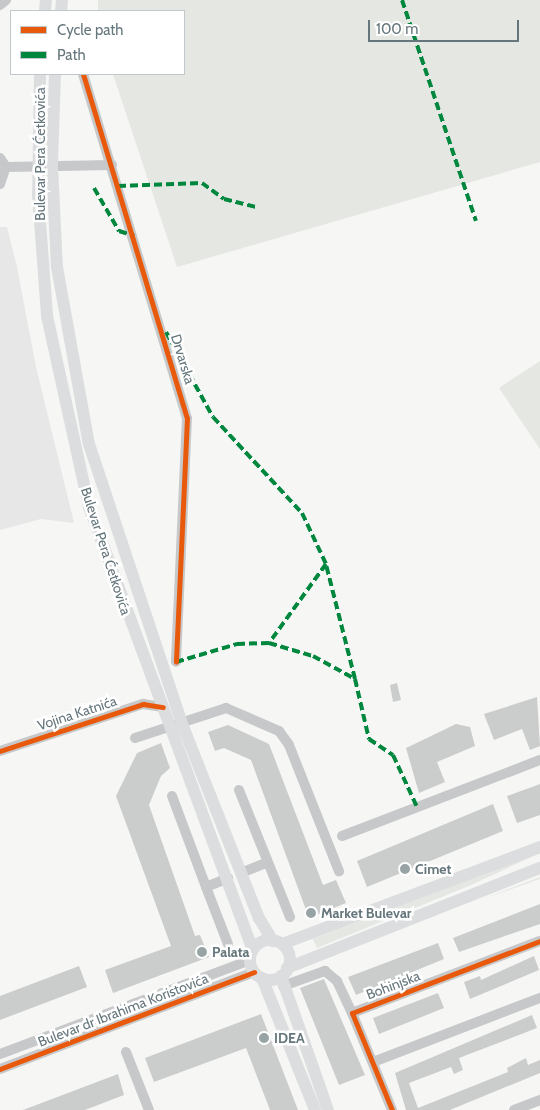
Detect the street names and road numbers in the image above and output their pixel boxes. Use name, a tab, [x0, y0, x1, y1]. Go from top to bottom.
street label: Bulevar Pera Ćetkovića	[32, 87, 48, 221]
street label: Drvarska	[167, 332, 199, 386]
street label: Bulevar Pera Ćetkovića	[77, 485, 135, 617]
street label: Vojina Katnića	[35, 692, 119, 734]
street label: Bohinjska	[364, 967, 422, 1003]
street label: Bulevar dr Ibrahima Koristovića	[36, 970, 210, 1050]

